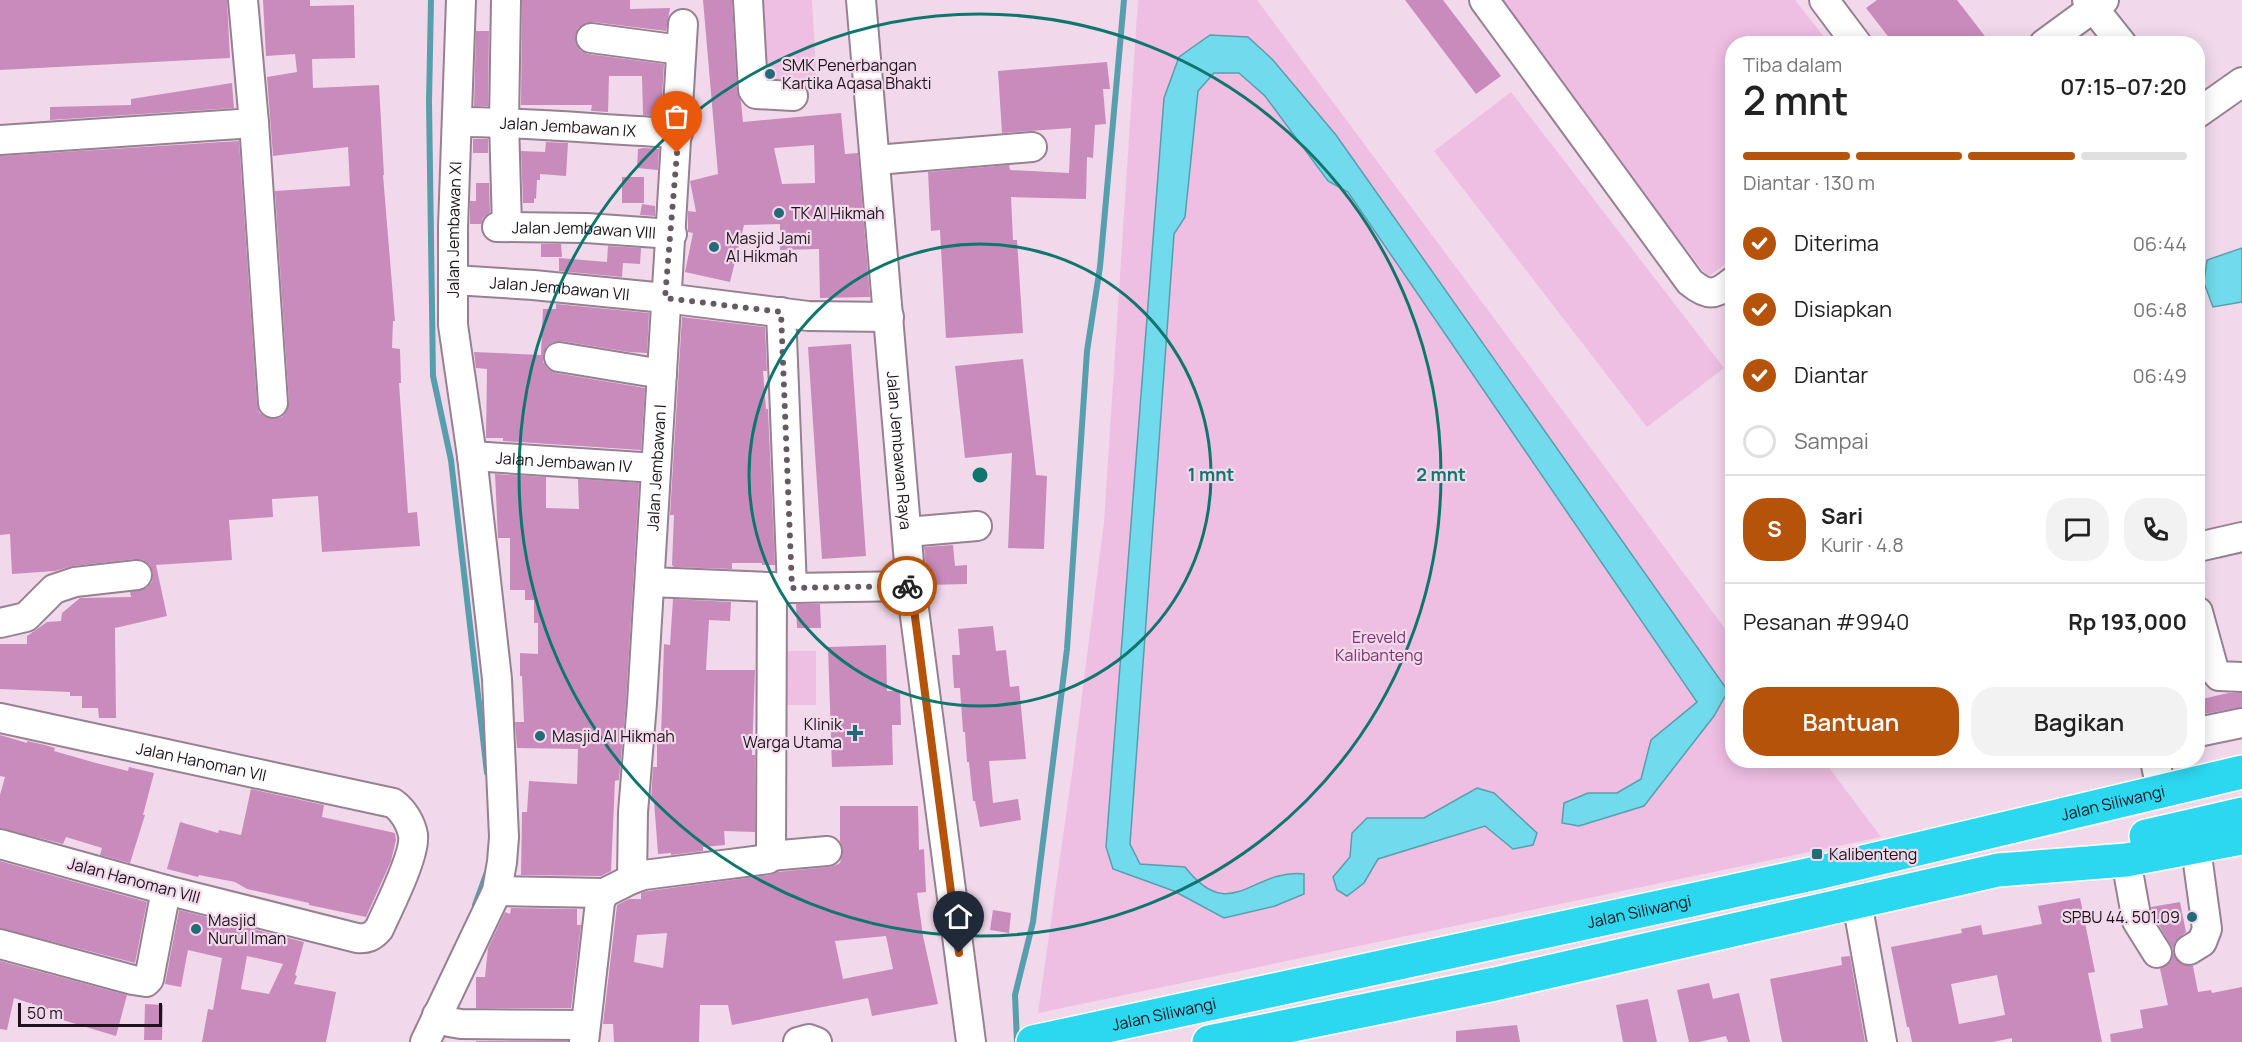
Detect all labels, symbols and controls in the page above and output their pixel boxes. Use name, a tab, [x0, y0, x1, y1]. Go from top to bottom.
text: Tiba dalam	[1743, 51, 1842, 78]
place label: SMK Penerbangan Kartika Aqasa Bhakti	[782, 54, 932, 94]
marker: SMK Penerbangan Kartika Aqasa Bhakti	[763, 67, 777, 81]
text: 07:15–07:20	[2060, 72, 2187, 102]
text: 2 mnt	[1743, 73, 1849, 127]
pin	[651, 91, 702, 153]
icon: bag	[660, 100, 693, 133]
street label: Jalan Jembawan IX	[499, 112, 637, 142]
street label: Jalan Jembawan XI	[442, 161, 466, 298]
text: Diantar · 130 m	[1743, 169, 1875, 196]
place label: TK Al Hikmah	[791, 202, 885, 224]
marker: TK Al Hikmah	[772, 206, 786, 220]
street label: Jalan Jembawan VIII	[512, 216, 657, 244]
place label: Masjid Jami Al Hikmah	[726, 227, 811, 267]
icon: check	[1743, 227, 1776, 260]
text: Diterima	[1794, 228, 1879, 258]
text: 06:44	[2133, 230, 2187, 257]
marker: Masjid Jami Al Hikmah	[707, 240, 721, 254]
street label: Jalan Jembawan VII	[489, 271, 631, 305]
icon: check	[1743, 293, 1776, 326]
text: Disiapkan	[1794, 294, 1892, 324]
text: 06:48	[2133, 296, 2187, 323]
icon: check	[1743, 359, 1776, 392]
text: Diantar	[1794, 360, 1868, 390]
text: 06:49	[2132, 362, 2187, 389]
street label: Jalan Jembawan Raya	[882, 370, 917, 530]
street label: Jalan Jembawan I	[641, 404, 671, 532]
text: Sampai	[1794, 426, 1869, 456]
street label: Jalan Jembawan IV	[495, 447, 633, 477]
text: 1 mnt	[1188, 462, 1234, 486]
text: 2 mnt	[1416, 462, 1466, 486]
centre of rings	[970, 465, 990, 485]
button: chat	[2046, 498, 2109, 561]
button: phone	[2124, 498, 2187, 561]
text: Sari	[1821, 501, 1863, 531]
text: S	[1767, 514, 1782, 544]
text: Kurir · 4.8	[1821, 531, 1904, 558]
courier	[877, 556, 937, 616]
icon: bike	[891, 570, 924, 603]
text: Pesanan #9940	[1743, 607, 1910, 637]
text: Rp 193,000	[2068, 607, 2187, 637]
park label: Ereveld Kalibanteng	[1335, 626, 1423, 666]
button: Bantuan	[1743, 687, 1959, 756]
button: Bagikan	[1971, 687, 2187, 756]
place label: Klinik Warga Utama	[743, 713, 843, 753]
marker: Klinik Warga Utama	[846, 724, 864, 742]
place label: Masjid Al Hikmah	[552, 725, 675, 747]
marker: Masjid Al Hikmah	[533, 729, 547, 743]
street label: Jalan Hanoman VII	[134, 737, 269, 786]
street label: Jalan Siliwangi	[2059, 780, 2167, 826]
place label: Kalibenteng	[1829, 843, 1917, 865]
marker: Kalibenteng	[1810, 847, 1824, 861]
street label: Jalan Hanoman VIII	[65, 852, 203, 908]
street label: Jalan Siliwangi	[1585, 889, 1693, 933]
pin	[933, 891, 984, 953]
icon: home	[942, 900, 975, 933]
place label: SPBU 44. 501.09	[2062, 906, 2180, 928]
place label: Masjid Nurul Iman	[208, 909, 286, 949]
marker: SPBU 44. 501.09	[2185, 910, 2199, 924]
marker: Masjid Nurul Iman	[189, 922, 203, 936]
street label: Jalan Siliwangi	[1110, 992, 1218, 1036]
scale bar	[18, 1000, 162, 1028]
text: 50 m	[27, 1002, 63, 1024]

